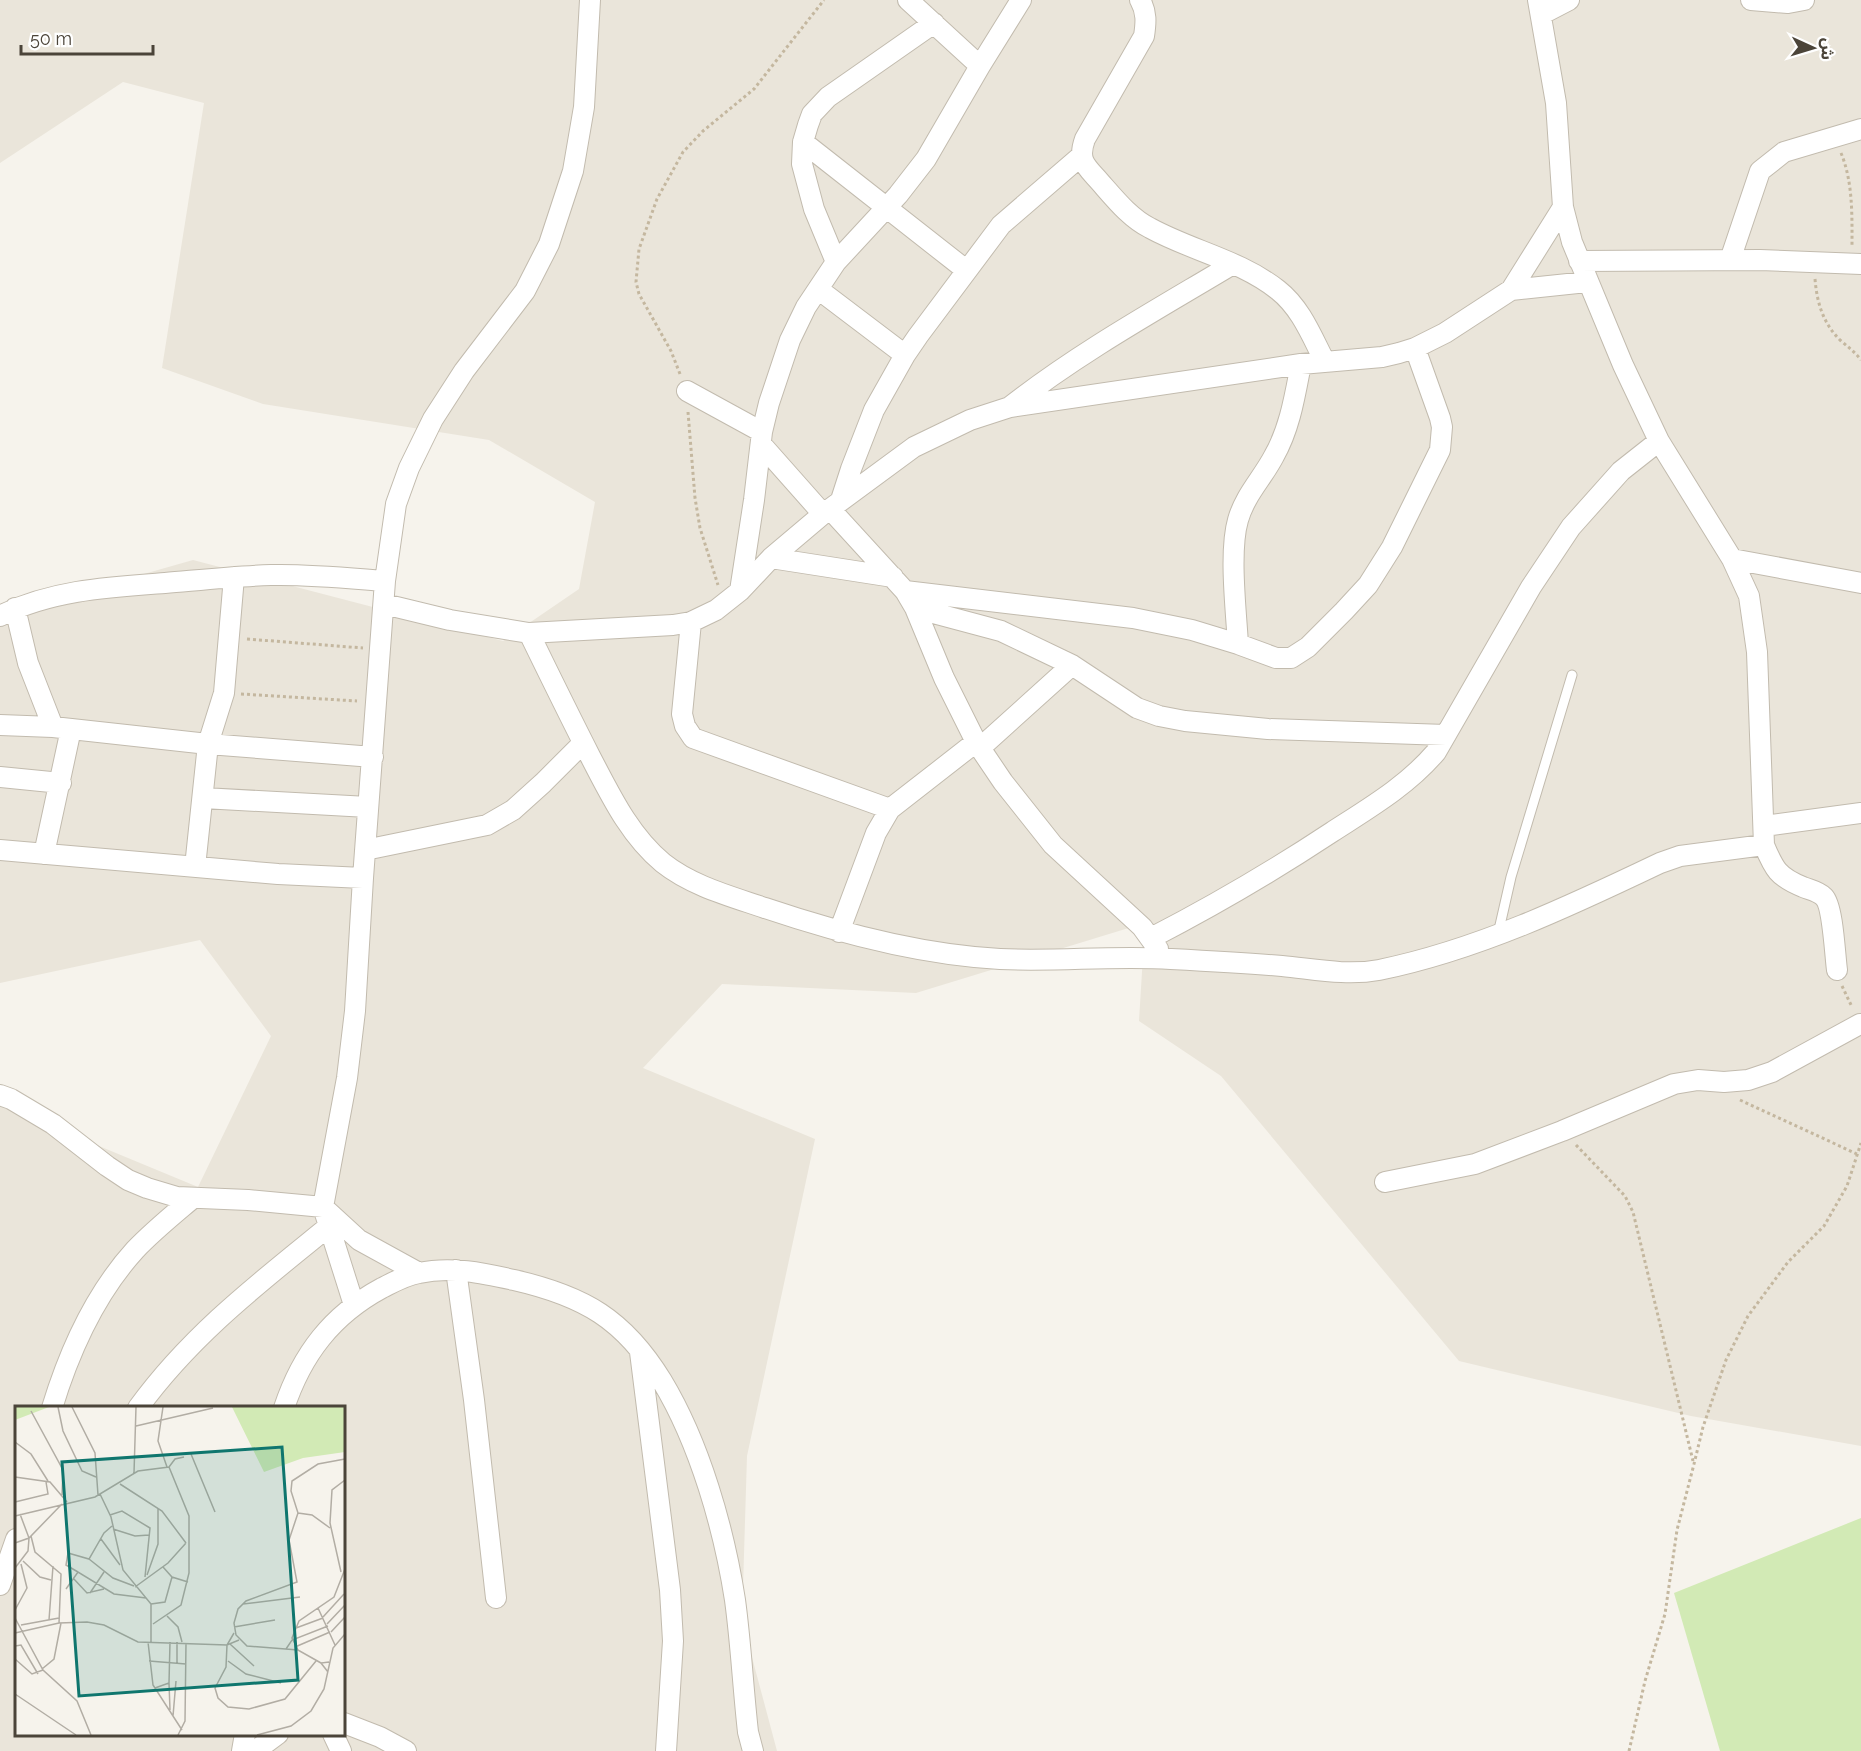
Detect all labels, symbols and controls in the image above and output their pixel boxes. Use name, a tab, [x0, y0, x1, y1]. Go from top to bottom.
scale bar	[21, 18, 153, 56]
north arrow	[1783, 18, 1843, 78]
text: 50 m	[30, 28, 72, 49]
text: ش	[1817, 37, 1838, 61]
inset map	[15, 1406, 345, 1736]

